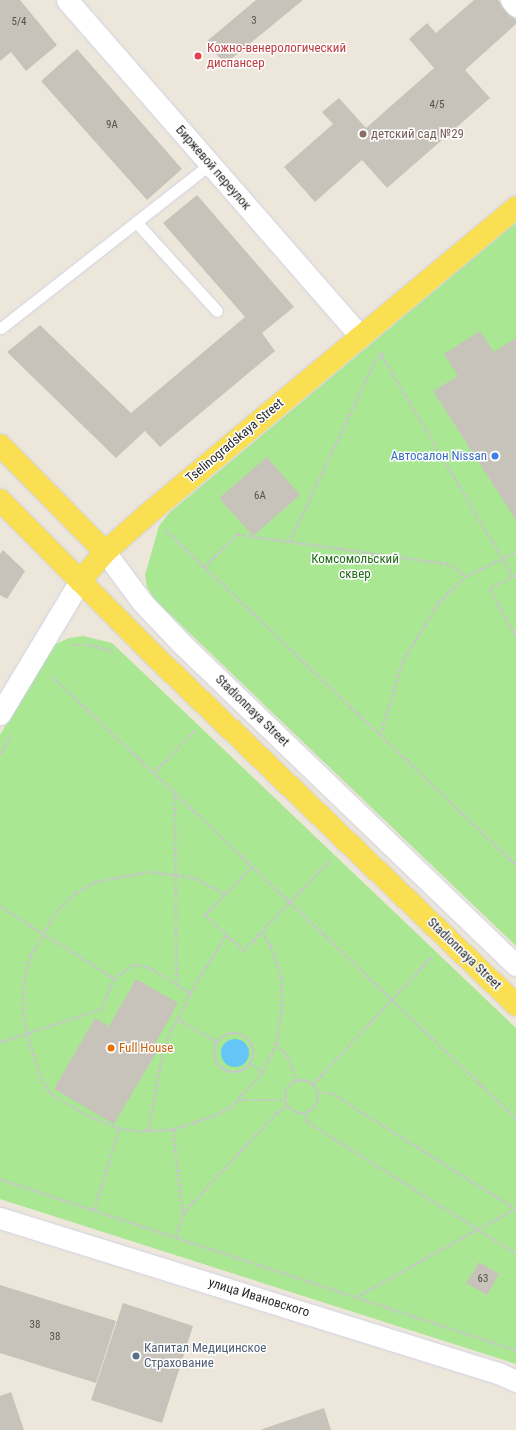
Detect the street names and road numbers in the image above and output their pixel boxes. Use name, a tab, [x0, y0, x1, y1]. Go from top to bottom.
street label: Биржевой переулок	[172, 122, 254, 214]
street label: Tselinogradskaya Street	[183, 396, 287, 486]
street label: Stadionnaya Street	[212, 672, 292, 750]
street label: Stadionnaya Street	[424, 915, 504, 993]
street label: улица Ивановского	[207, 1275, 311, 1321]

